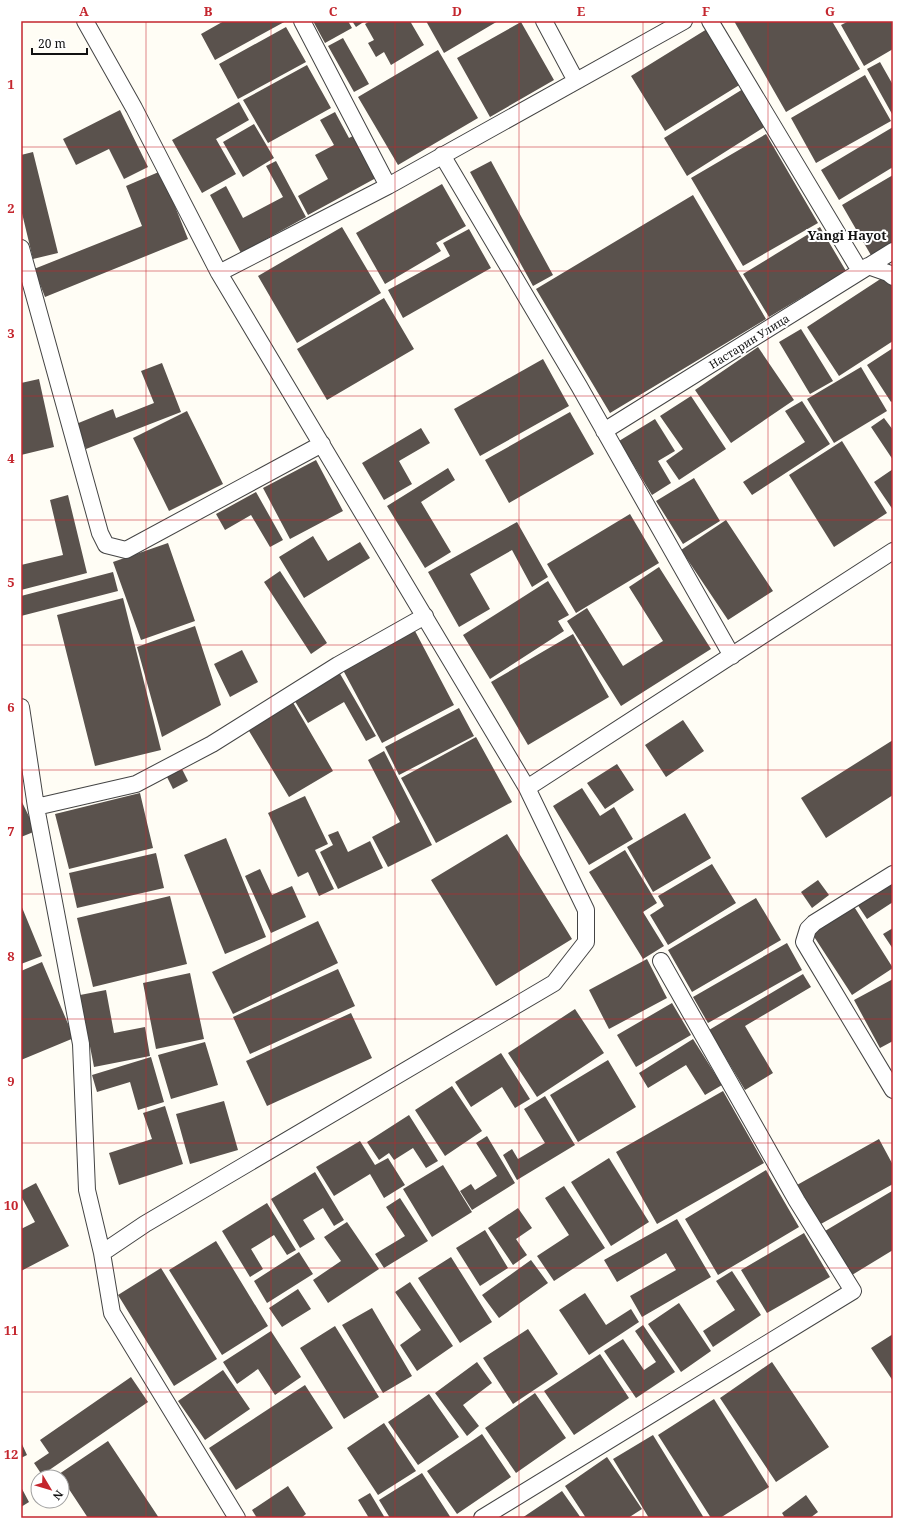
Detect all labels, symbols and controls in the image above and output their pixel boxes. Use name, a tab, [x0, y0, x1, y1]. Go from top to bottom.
text: A	[79, 2, 89, 20]
text: B	[204, 2, 213, 20]
text: C	[329, 2, 338, 20]
text: D	[452, 2, 462, 20]
text: E	[577, 2, 586, 20]
text: F	[702, 2, 710, 20]
text: G	[825, 2, 835, 20]
scale bar	[32, 30, 87, 56]
text: 20 m	[38, 35, 66, 52]
text: 1	[7, 75, 15, 93]
text: 2	[7, 199, 15, 217]
district label: Yangi Hayot	[808, 226, 886, 244]
street label: Настарин Улица	[706, 310, 792, 372]
text: 3	[7, 324, 15, 342]
text: 4	[7, 449, 15, 467]
text: 5	[7, 573, 15, 591]
text: 6	[7, 698, 15, 716]
text: 7	[7, 822, 15, 840]
text: 8	[7, 947, 15, 965]
text: 9	[7, 1072, 15, 1090]
text: 10	[4, 1196, 18, 1214]
text: 11	[4, 1321, 18, 1339]
text: 12	[4, 1445, 18, 1463]
north arrow	[30, 1469, 70, 1509]
text: N	[49, 1487, 67, 1504]

